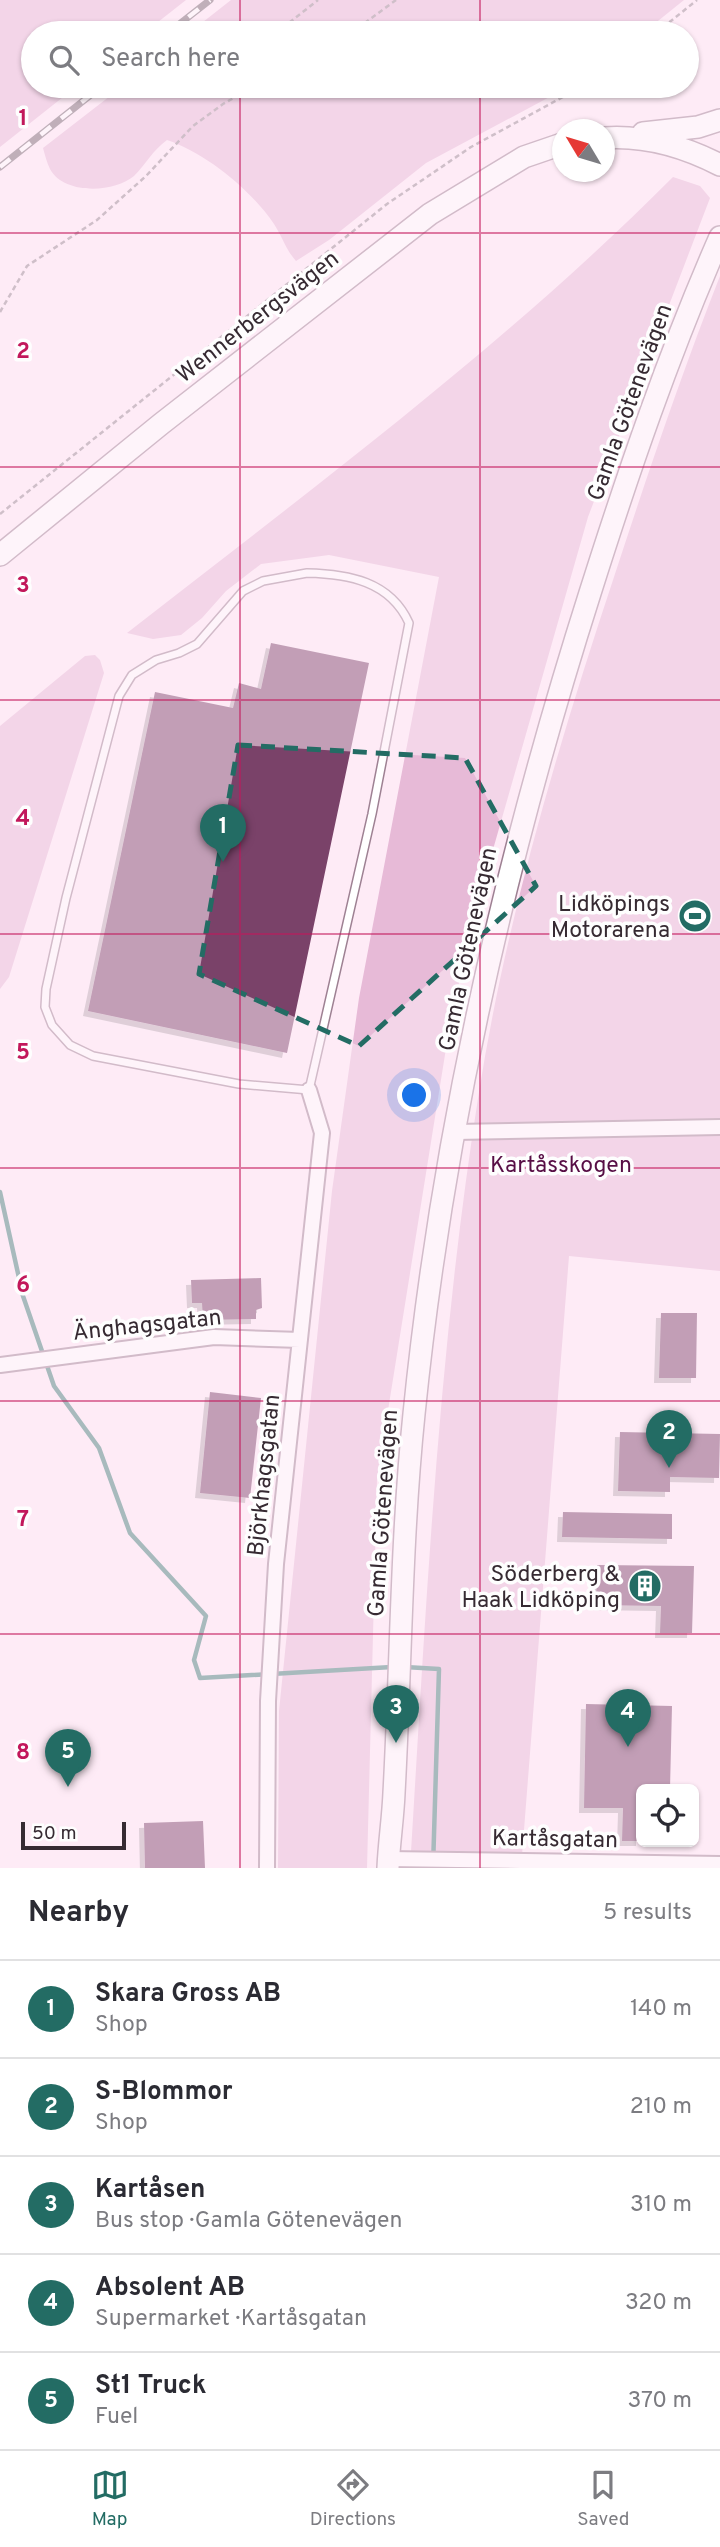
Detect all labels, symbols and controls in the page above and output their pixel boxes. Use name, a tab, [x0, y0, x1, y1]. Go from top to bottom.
search box	[21, 21, 699, 98]
icon: search	[45, 41, 83, 79]
text: Search here	[101, 43, 240, 76]
text: 1	[18, 105, 28, 134]
north arrow	[552, 119, 615, 182]
street label: Wennerbergsvägen	[171, 245, 346, 391]
street label: Gamla Götenevägen	[582, 300, 680, 505]
text: 2	[16, 338, 30, 367]
text: 3	[16, 572, 30, 601]
pin: 1	[200, 804, 246, 862]
text: 4	[16, 805, 30, 834]
street label: Gamla Götenevägen	[434, 845, 505, 1054]
place label: Lidköpings Motorarena	[551, 891, 670, 946]
sports icon: Lidköpings Motorarena	[676, 897, 714, 935]
text: 5	[16, 1039, 30, 1068]
your location	[397, 1078, 431, 1112]
park label: Kartåsskogen	[490, 1152, 632, 1181]
text: 6	[16, 1272, 30, 1301]
street label: Änghagsgatan	[71, 1303, 223, 1349]
street label: Björkhagsgatan	[243, 1393, 288, 1558]
street label: Gamla Götenevägen	[363, 1409, 406, 1618]
pin: 2	[646, 1410, 692, 1468]
text: 7	[17, 1506, 29, 1535]
place label: Söderberg & Haak Lidköping	[462, 1561, 620, 1616]
building icon: Söderberg & Haak Lidköping	[626, 1567, 664, 1605]
pin: 3	[373, 1685, 419, 1743]
pin: 4	[605, 1689, 651, 1747]
pin: 5	[45, 1729, 91, 1787]
text: 8	[16, 1739, 30, 1768]
map controls	[636, 1784, 699, 1847]
button: locate	[636, 1784, 699, 1847]
scale bar	[21, 1819, 126, 1851]
text: 50 m	[32, 1822, 77, 1846]
street label: Kartåsgatan	[492, 1825, 618, 1856]
text: Nearby	[28, 1895, 129, 1932]
text: 5 results	[603, 1899, 692, 1928]
text: Skara Gross AB	[95, 1978, 281, 2011]
text: 1	[46, 1995, 56, 2024]
text: 140 m	[630, 1995, 692, 2024]
text: Shop	[95, 2011, 148, 2040]
text: S-Blommor	[95, 2076, 233, 2109]
text: 2	[44, 2093, 58, 2122]
text: 210 m	[630, 2093, 692, 2122]
text: Shop	[95, 2109, 148, 2138]
text: Kartåsen	[95, 2174, 205, 2207]
text: 3	[44, 2191, 58, 2220]
text: 310 m	[630, 2191, 692, 2220]
text: Bus stop · Gamla Götenevägen	[95, 2207, 403, 2236]
text: Absolent AB	[95, 2272, 245, 2305]
text: 4	[44, 2289, 58, 2318]
text: 320 m	[625, 2289, 692, 2318]
text: Supermarket · Kartåsgatan	[95, 2305, 367, 2334]
text: St1 Truck	[95, 2370, 206, 2403]
text: 5	[44, 2387, 58, 2416]
text: 370 m	[627, 2387, 692, 2416]
text: Fuel	[95, 2403, 138, 2432]
tab: Map	[91, 2466, 129, 2532]
tab: Directions	[310, 2466, 396, 2532]
tab: Saved	[577, 2466, 629, 2532]

